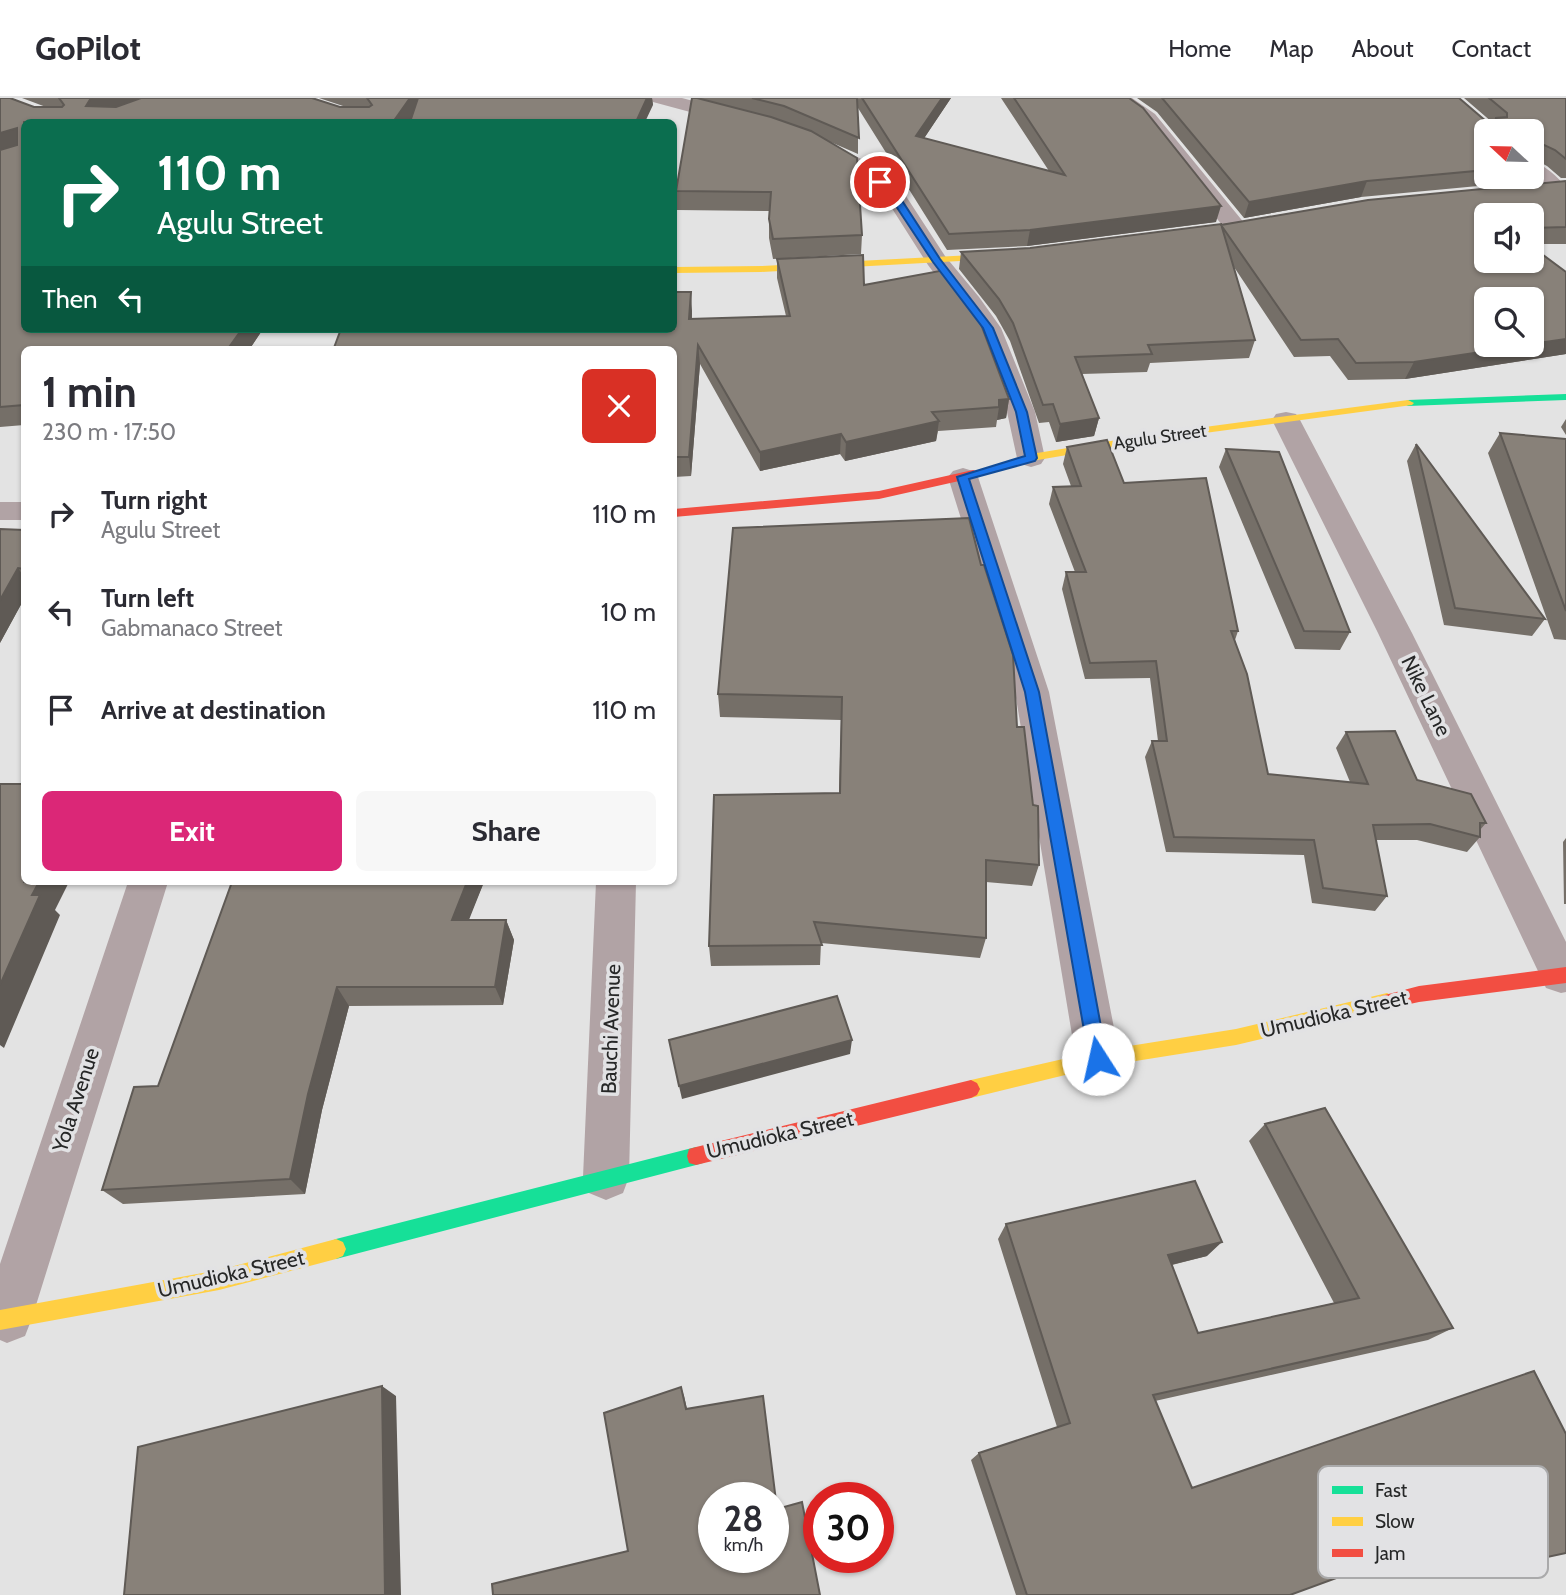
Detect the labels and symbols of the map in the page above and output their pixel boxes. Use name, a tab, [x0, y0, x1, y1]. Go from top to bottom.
north arrow	[1474, 119, 1544, 189]
pin	[850, 152, 910, 212]
street label: Agulu Street	[1112, 420, 1208, 454]
street label: Nike Lane	[1396, 651, 1457, 740]
street label: Bauchi Avenue	[596, 963, 625, 1095]
street label: Umudioka Street	[1258, 984, 1410, 1043]
position arrow	[1061, 1022, 1135, 1096]
street label: Yola Avenue	[47, 1044, 104, 1156]
street label: Umudioka Street	[704, 1105, 856, 1164]
street label: Umudioka Street	[155, 1244, 307, 1303]
legend	[1318, 1466, 1548, 1578]
text: Fast	[1375, 1479, 1408, 1502]
speed limit sign: 30	[803, 1482, 894, 1573]
text: Slow	[1375, 1510, 1415, 1533]
text: Jam	[1374, 1542, 1405, 1565]

